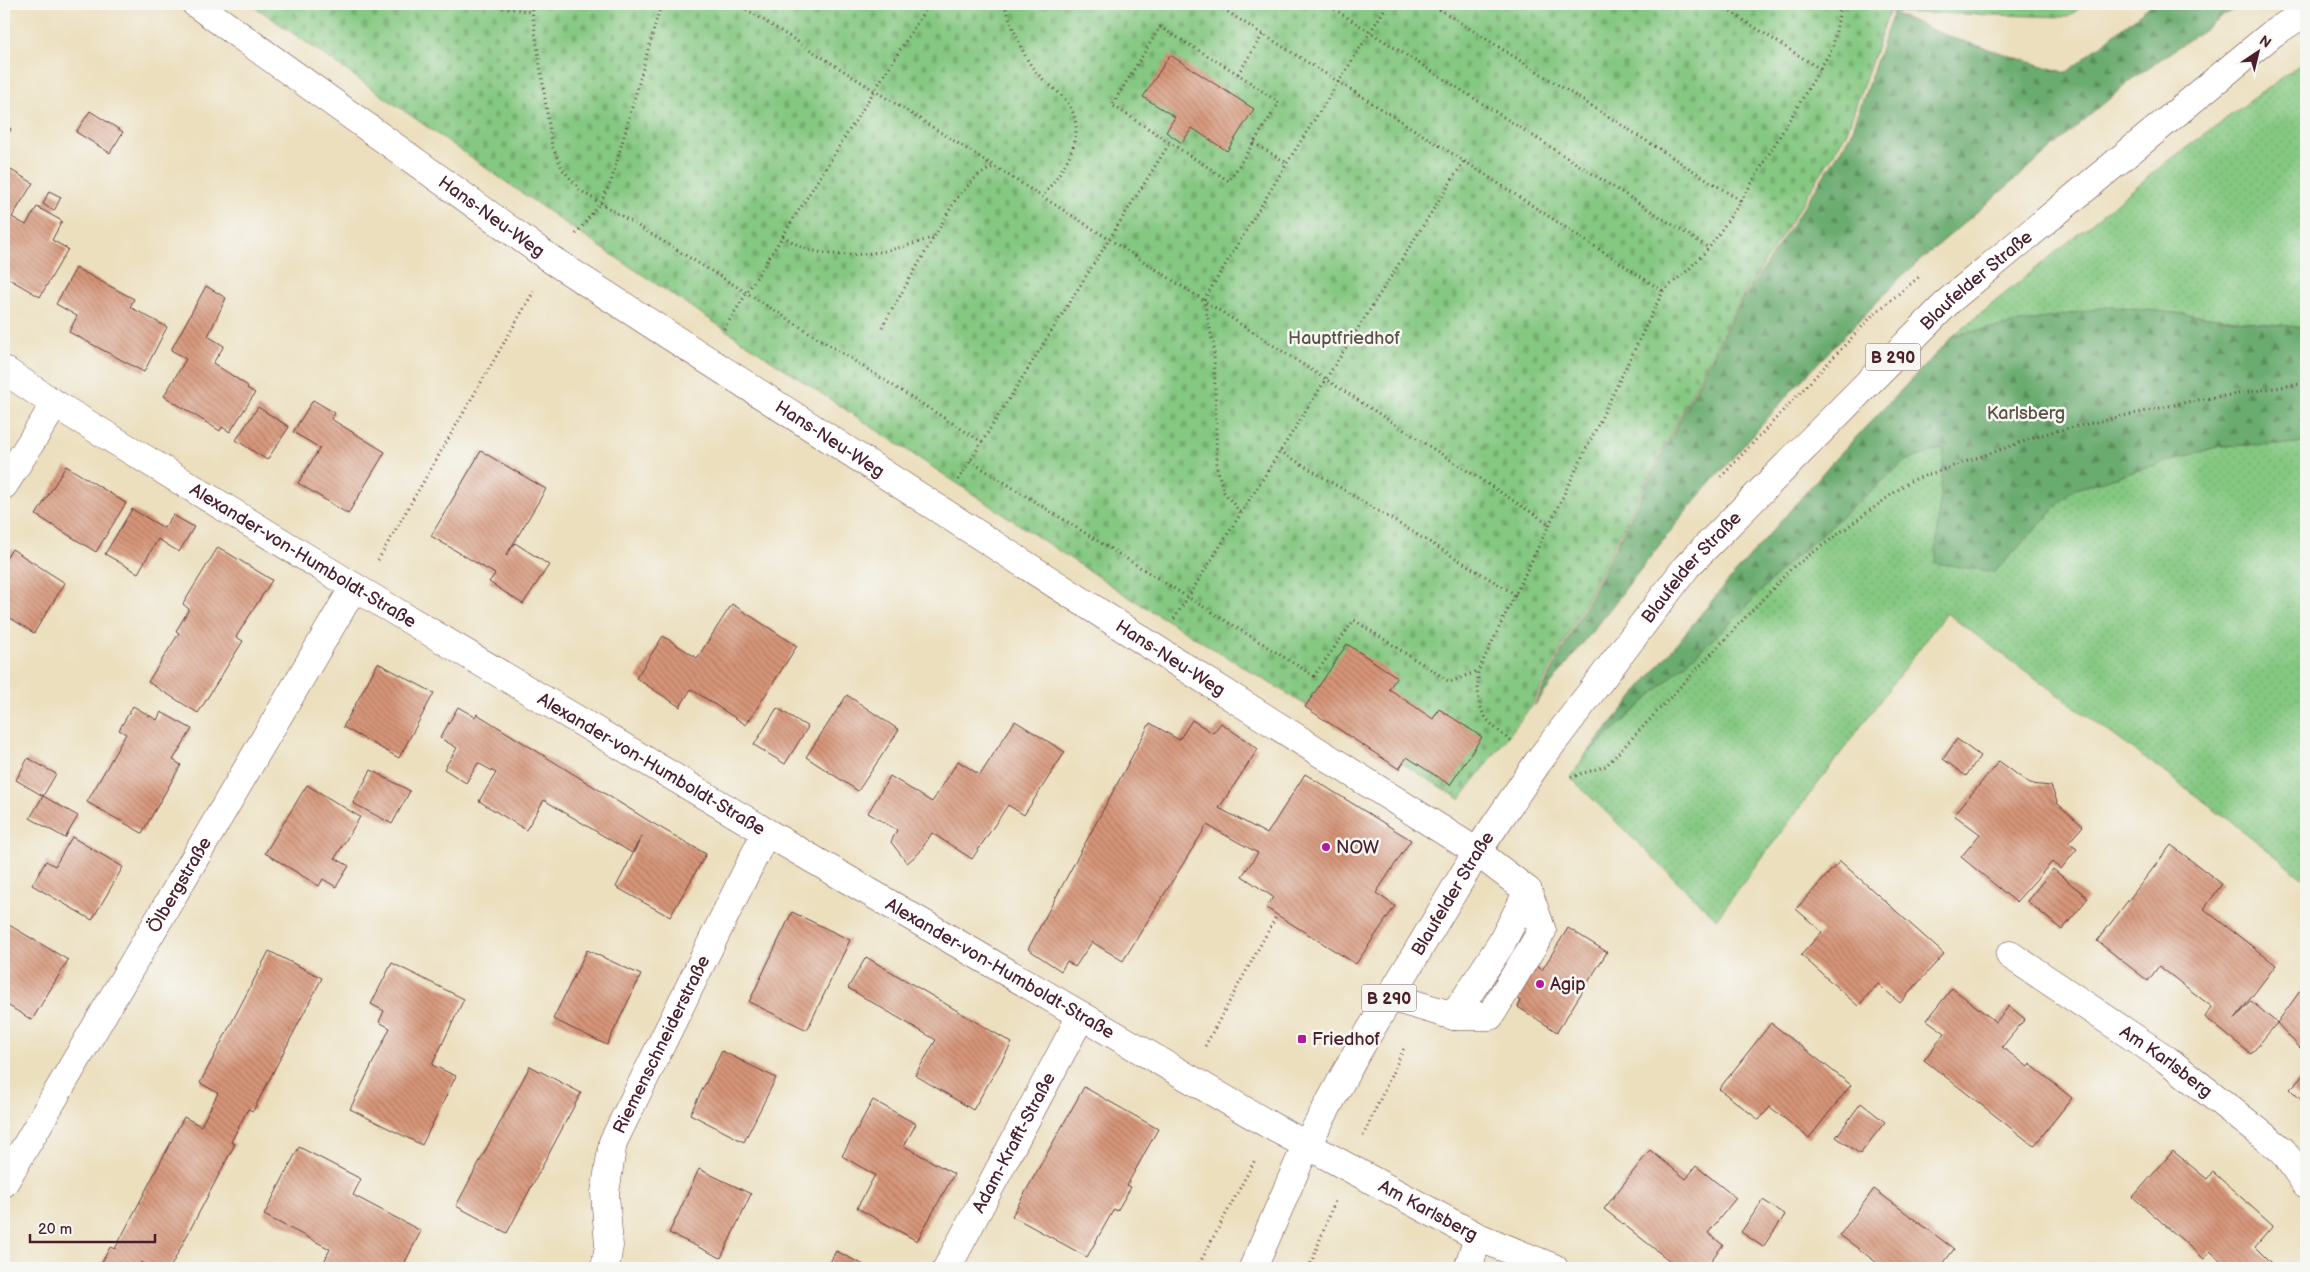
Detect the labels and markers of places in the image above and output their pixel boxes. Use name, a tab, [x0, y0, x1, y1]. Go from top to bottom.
place label: NOW	[1336, 837, 1380, 858]
marker: NOW	[1320, 841, 1332, 853]
place label: Agip	[1550, 974, 1586, 995]
marker: Agip	[1534, 978, 1546, 990]
place label: Friedhof	[1312, 1029, 1381, 1050]
marker: Friedhof	[1296, 1033, 1308, 1045]

